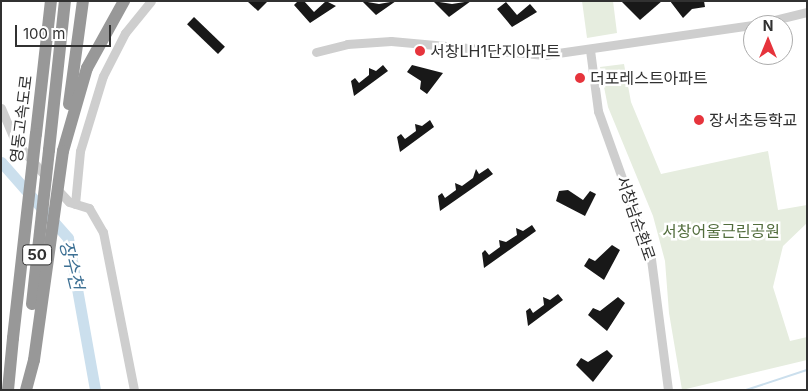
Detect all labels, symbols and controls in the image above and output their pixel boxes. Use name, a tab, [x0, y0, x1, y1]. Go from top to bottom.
scale bar	[18, 15, 114, 47]
north arrow	[743, 15, 793, 65]
text: N	[763, 17, 773, 34]
text: 100 m	[23, 24, 65, 43]
place label: 서창LH1단지아파트	[430, 41, 560, 61]
marker: 서창LH1단지아파트	[414, 45, 426, 57]
place label: 더포레스트아파트	[590, 68, 708, 88]
marker: 더포레스트아파트	[574, 72, 586, 84]
street label: 영동고속도로	[6, 74, 36, 164]
place label: 장서초등학교	[709, 110, 797, 130]
marker: 장서초등학교	[693, 114, 705, 126]
street label: 서창남순환로	[613, 173, 659, 263]
park label: 서창어울근린공원	[662, 221, 780, 241]
water label: 장수천	[55, 238, 87, 292]
road number: 50	[22, 242, 52, 268]

